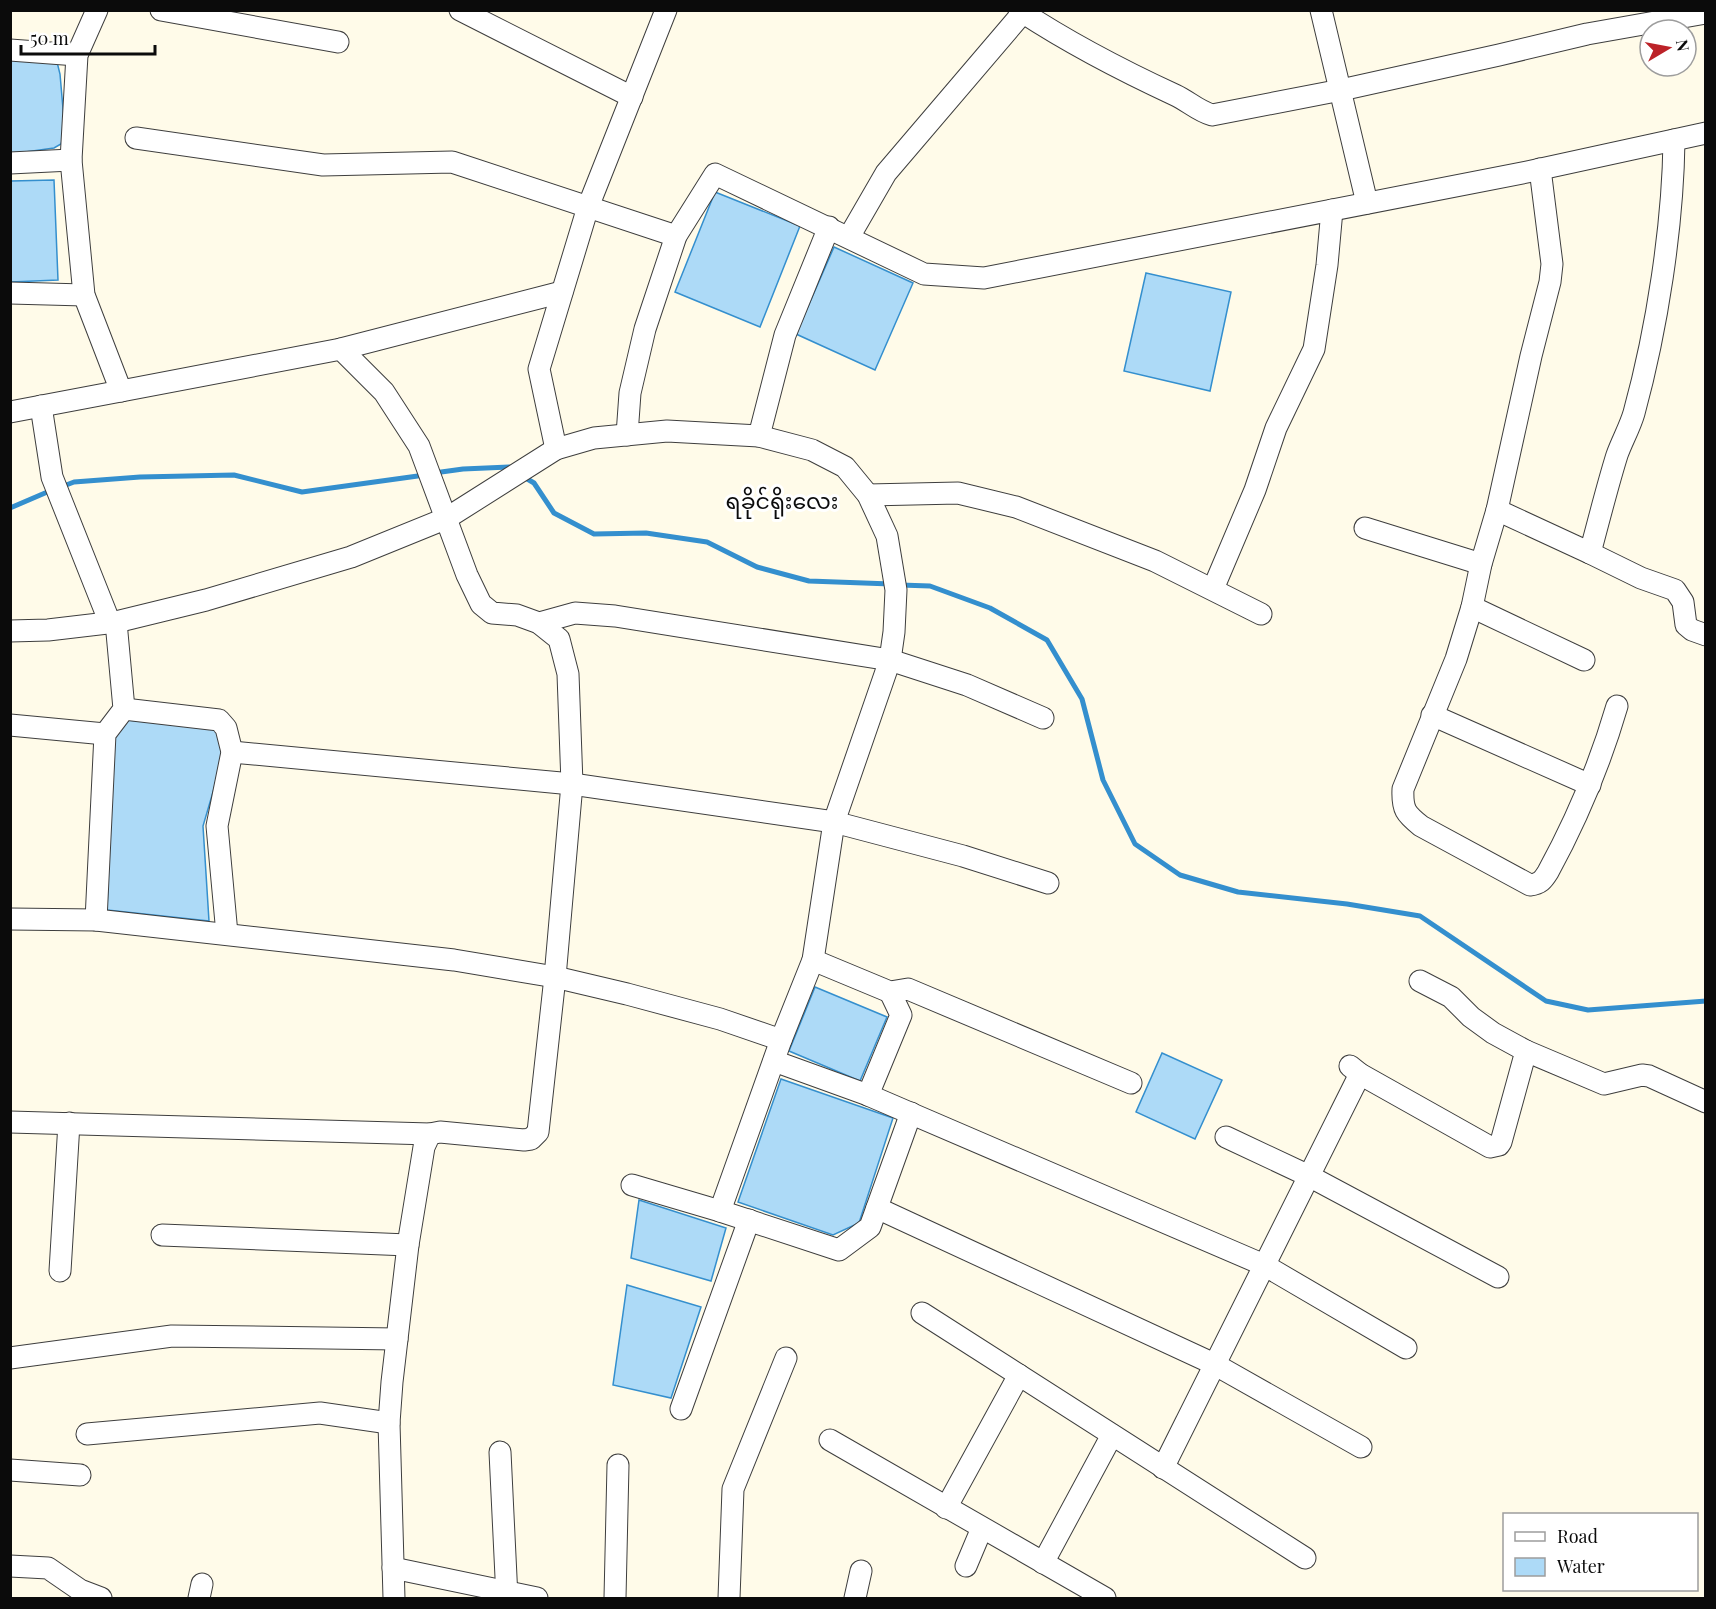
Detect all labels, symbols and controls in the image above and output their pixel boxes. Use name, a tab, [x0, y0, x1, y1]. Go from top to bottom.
scale bar	[21, 18, 154, 56]
north arrow	[1638, 18, 1698, 78]
text: 50 m	[30, 26, 69, 50]
text: N	[1672, 38, 1695, 53]
district label: ရခိုင်ရိုးလေး	[726, 485, 838, 519]
legend	[1503, 1513, 1698, 1591]
text: Road	[1557, 1524, 1598, 1548]
text: Water	[1556, 1554, 1605, 1578]

